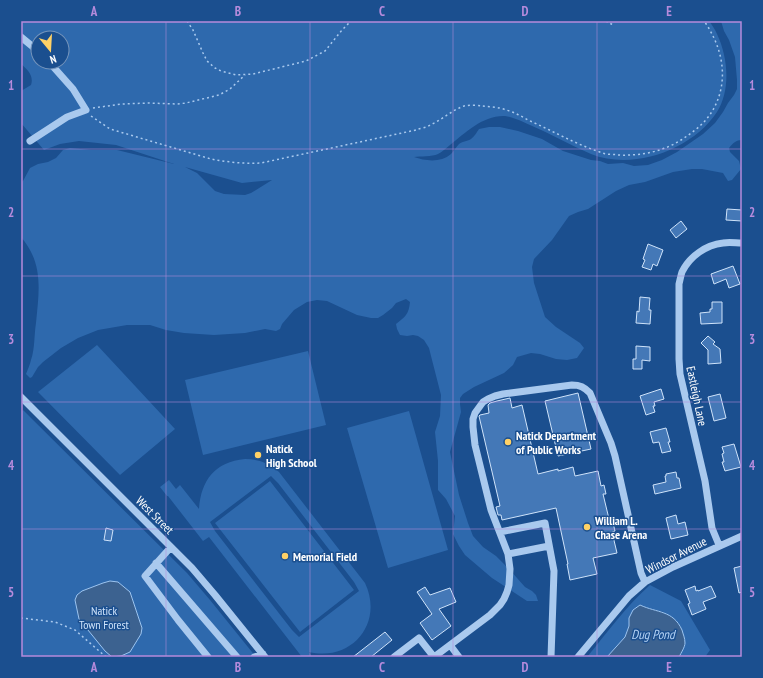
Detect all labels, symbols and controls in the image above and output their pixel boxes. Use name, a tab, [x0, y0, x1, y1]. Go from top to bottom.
text: A	[90, 3, 98, 20]
text: B	[235, 3, 241, 20]
text: C	[379, 3, 385, 20]
text: D	[522, 3, 529, 20]
text: E	[666, 3, 672, 20]
north arrow	[30, 30, 70, 70]
text: N	[48, 52, 58, 67]
text: 1	[8, 77, 14, 94]
text: 1	[749, 77, 755, 94]
text: 2	[8, 204, 14, 221]
text: 2	[749, 204, 755, 221]
text: 3	[8, 331, 14, 348]
text: 3	[749, 331, 755, 348]
street label: Eastleigh Lane	[683, 365, 711, 427]
place label: Natick Department of Public Works	[516, 428, 597, 457]
marker: Natick Department of Public Works	[503, 437, 513, 447]
place label: Natick High School	[266, 441, 317, 470]
marker: Natick High School	[253, 450, 263, 460]
text: 4	[8, 457, 15, 474]
text: 4	[749, 457, 756, 474]
street label: West Street	[133, 493, 178, 538]
place label: William L. Chase Arena	[594, 513, 647, 542]
marker: William L. Chase Arena	[582, 522, 592, 532]
street label: Windsor Avenue	[643, 533, 709, 577]
place label: Memorial Field	[293, 549, 357, 564]
marker: Memorial Field	[280, 551, 290, 561]
text: 5	[8, 584, 14, 601]
text: 5	[749, 584, 755, 601]
park label: Natick Town Forest	[79, 603, 130, 632]
water label: Dug Pond	[631, 626, 677, 643]
text: A	[90, 659, 98, 676]
text: B	[235, 659, 241, 676]
text: C	[379, 659, 385, 676]
text: D	[522, 659, 529, 676]
text: E	[666, 659, 672, 676]

